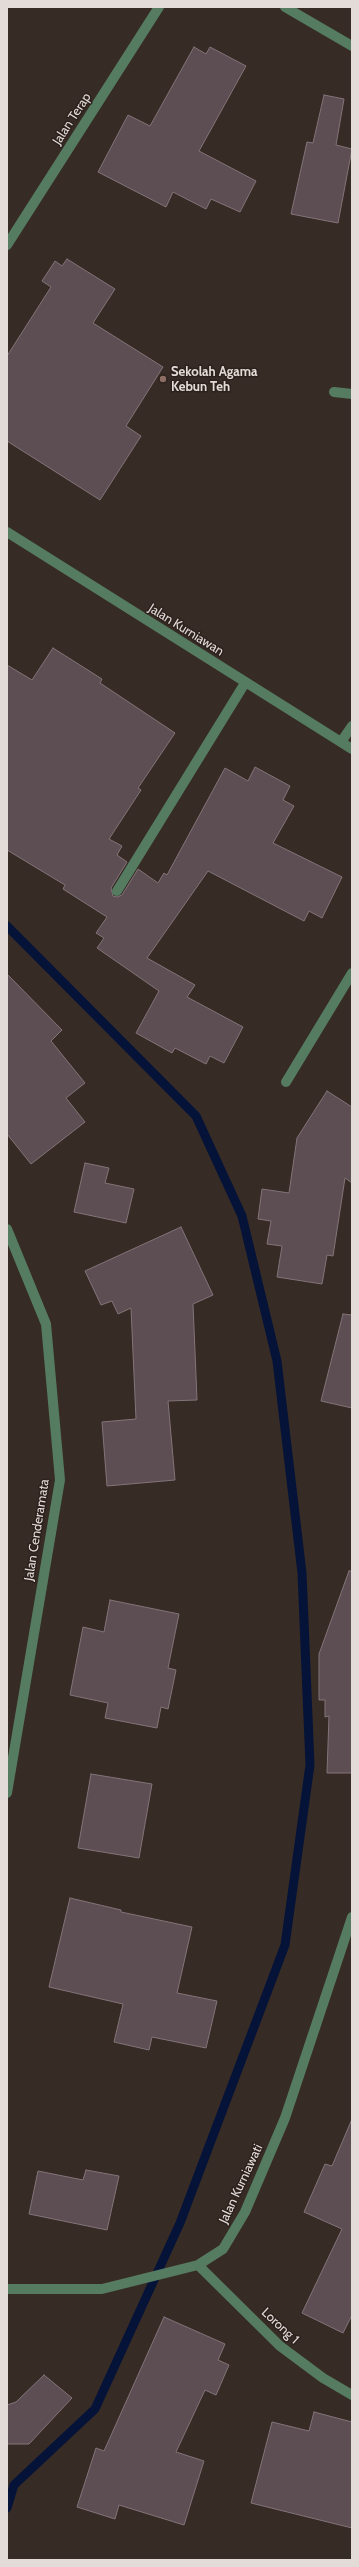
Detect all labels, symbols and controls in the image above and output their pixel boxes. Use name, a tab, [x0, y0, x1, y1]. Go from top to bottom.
street label: Jalan Terap	[49, 90, 95, 148]
place label: Sekolah Agama Kebun Teh	[171, 364, 257, 395]
marker: Sekolah Agama Kebun Teh	[158, 374, 168, 384]
street label: Jalan Kurniawan	[145, 601, 227, 659]
street label: Jalan Cenderamata	[21, 1478, 53, 1582]
street label: Jalan Kurniawati	[216, 2142, 266, 2226]
street label: Lorong 1	[258, 2305, 302, 2347]

